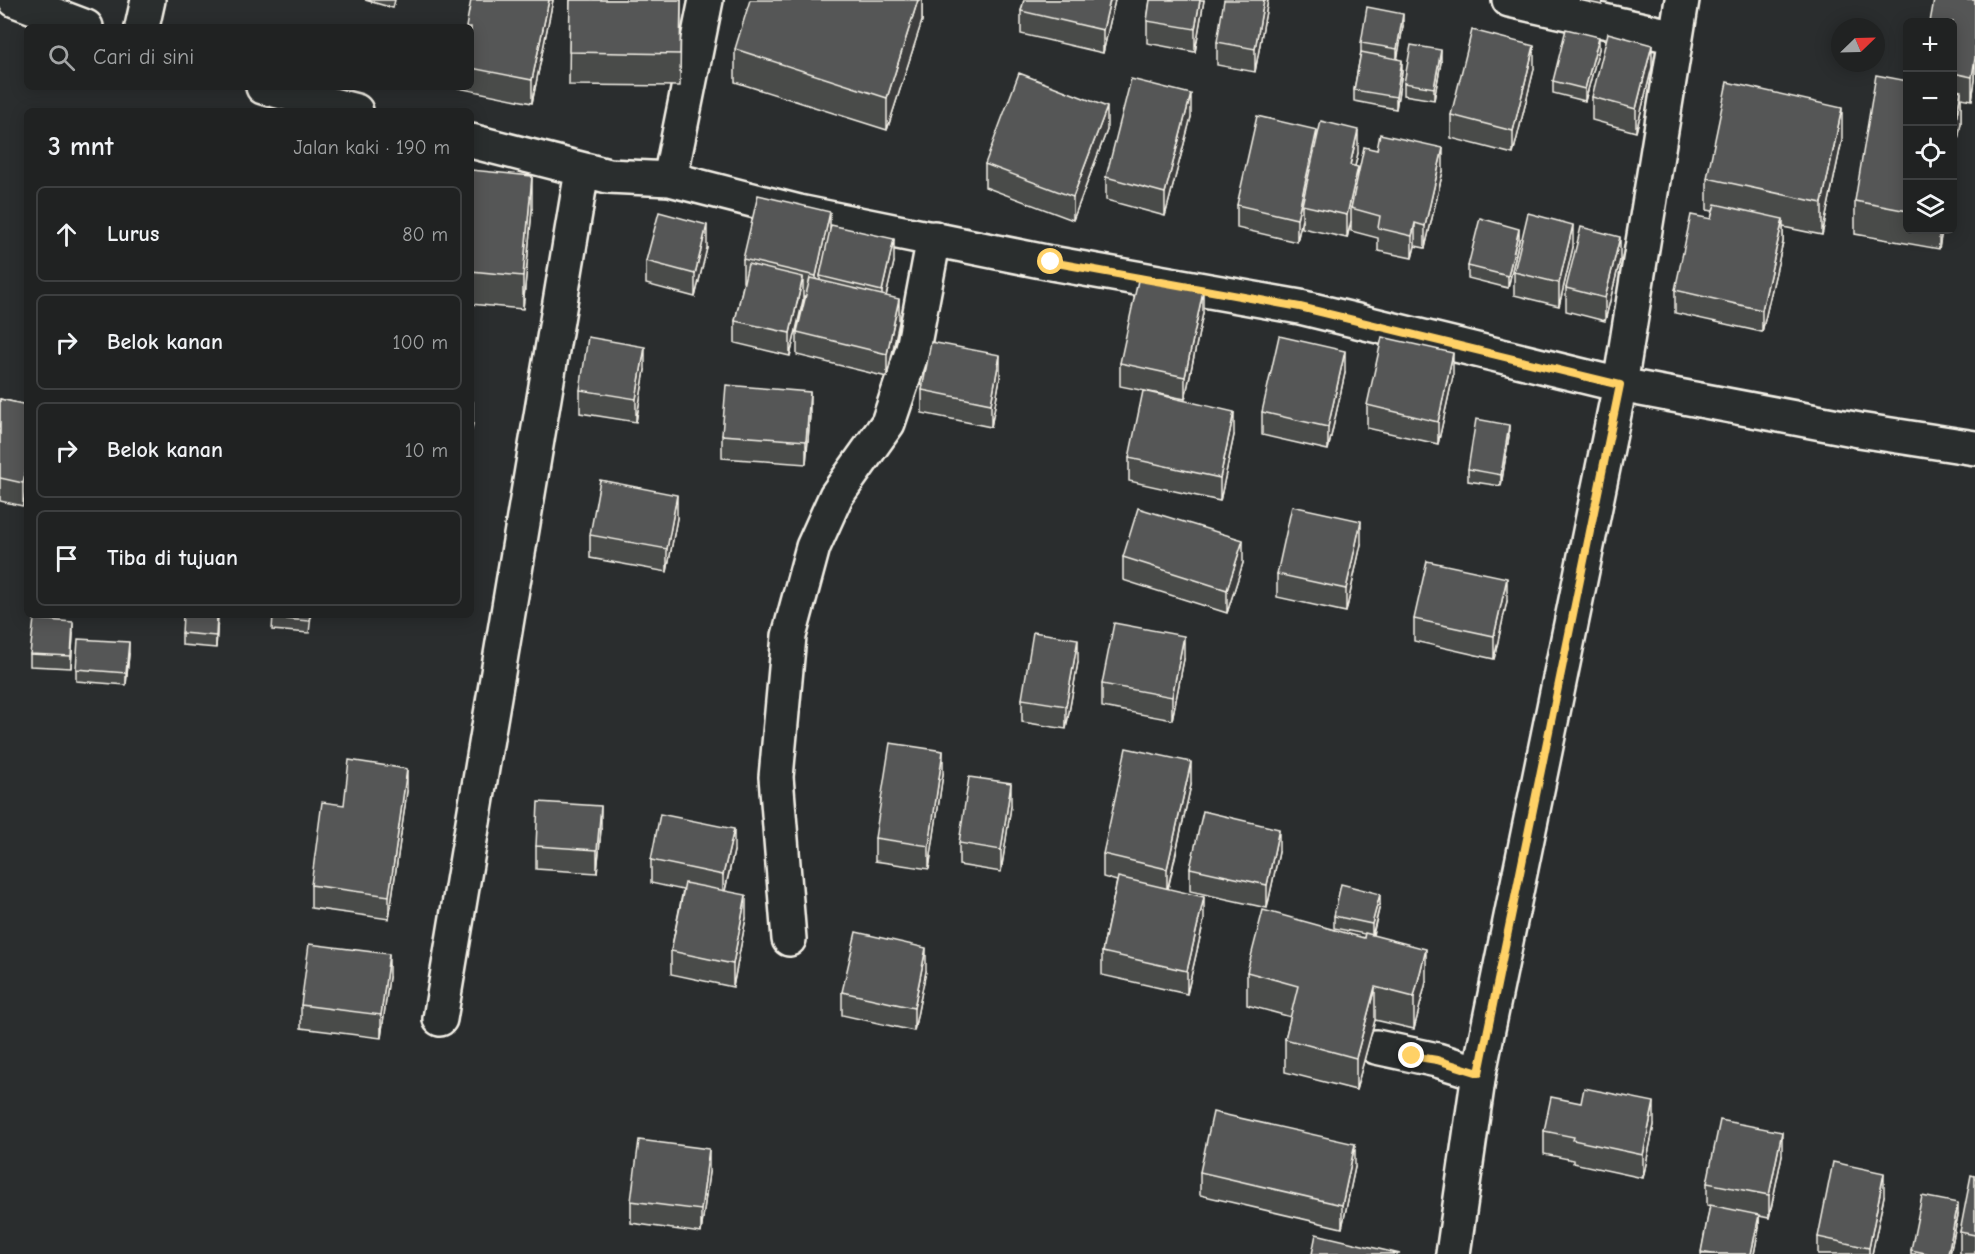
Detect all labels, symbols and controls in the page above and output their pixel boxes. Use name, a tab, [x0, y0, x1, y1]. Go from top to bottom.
north arrow	[1831, 18, 1885, 72]
map controls	[1903, 18, 1957, 234]
button: +	[1903, 18, 1957, 72]
search box	[24, 24, 474, 90]
icon: search	[45, 41, 78, 74]
text: Cari di sini	[93, 44, 194, 70]
button: −	[1903, 72, 1957, 126]
button: locate	[1903, 126, 1957, 180]
text: 3 mnt	[48, 132, 113, 162]
text: Jalan kaki · 190 m	[293, 136, 450, 159]
button: layers	[1903, 180, 1957, 234]
icon: ahead	[50, 218, 83, 251]
text: Lurus	[107, 221, 159, 247]
text: 80 m	[402, 223, 448, 246]
route start	[1037, 248, 1063, 274]
icon: right	[50, 326, 83, 359]
text: Belok kanan	[107, 329, 223, 355]
text: 100 m	[393, 331, 448, 354]
icon: right	[50, 434, 83, 467]
text: Belok kanan	[107, 437, 223, 463]
text: 10 m	[405, 439, 448, 462]
icon: arrive	[50, 542, 83, 575]
text: Tiba di tujuan	[107, 545, 238, 571]
route end	[1398, 1042, 1424, 1068]

